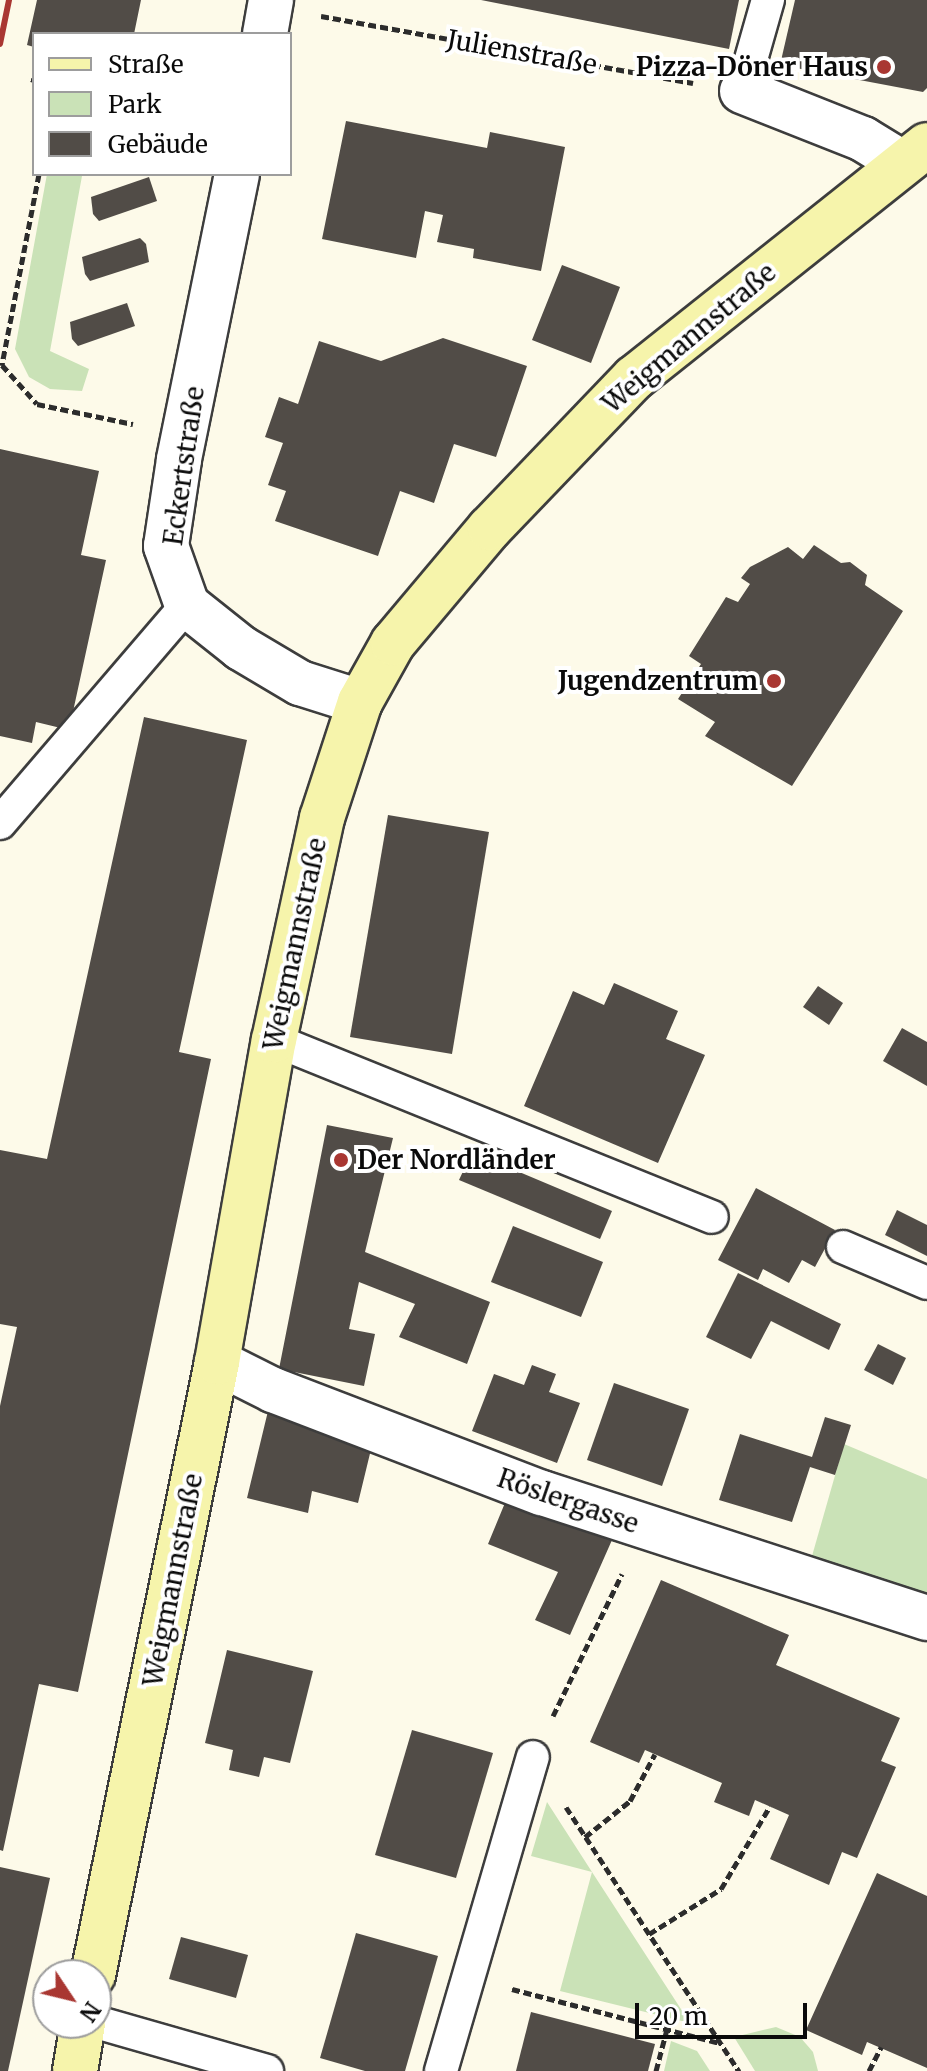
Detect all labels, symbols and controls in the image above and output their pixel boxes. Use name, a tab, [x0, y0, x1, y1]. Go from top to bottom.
street label: Julienstraße	[445, 23, 599, 81]
legend	[32, 32, 292, 176]
text: Straße	[108, 49, 183, 80]
place label: Pizza-Döner Haus	[636, 51, 868, 83]
marker: Pizza-Döner Haus	[875, 58, 893, 76]
text: Park	[108, 89, 161, 120]
text: Gebäude	[108, 129, 208, 160]
street label: Weigmannstraße	[596, 257, 782, 419]
street label: Eckertstraße	[157, 385, 211, 547]
place label: Jugendzentrum	[558, 665, 758, 697]
marker: Jugendzentrum	[765, 672, 783, 690]
street label: Weigmannstraße	[257, 835, 333, 1053]
place label: Der Nordländer	[357, 1144, 556, 1176]
marker: Der Nordländer	[332, 1151, 350, 1169]
street label: Röslergasse	[493, 1462, 643, 1540]
street label: Weigmannstraße	[137, 1471, 209, 1689]
north arrow	[32, 1959, 112, 2039]
scale bar	[639, 1987, 811, 2037]
text: N	[74, 1996, 106, 2027]
text: 20 m	[649, 2001, 708, 2032]

